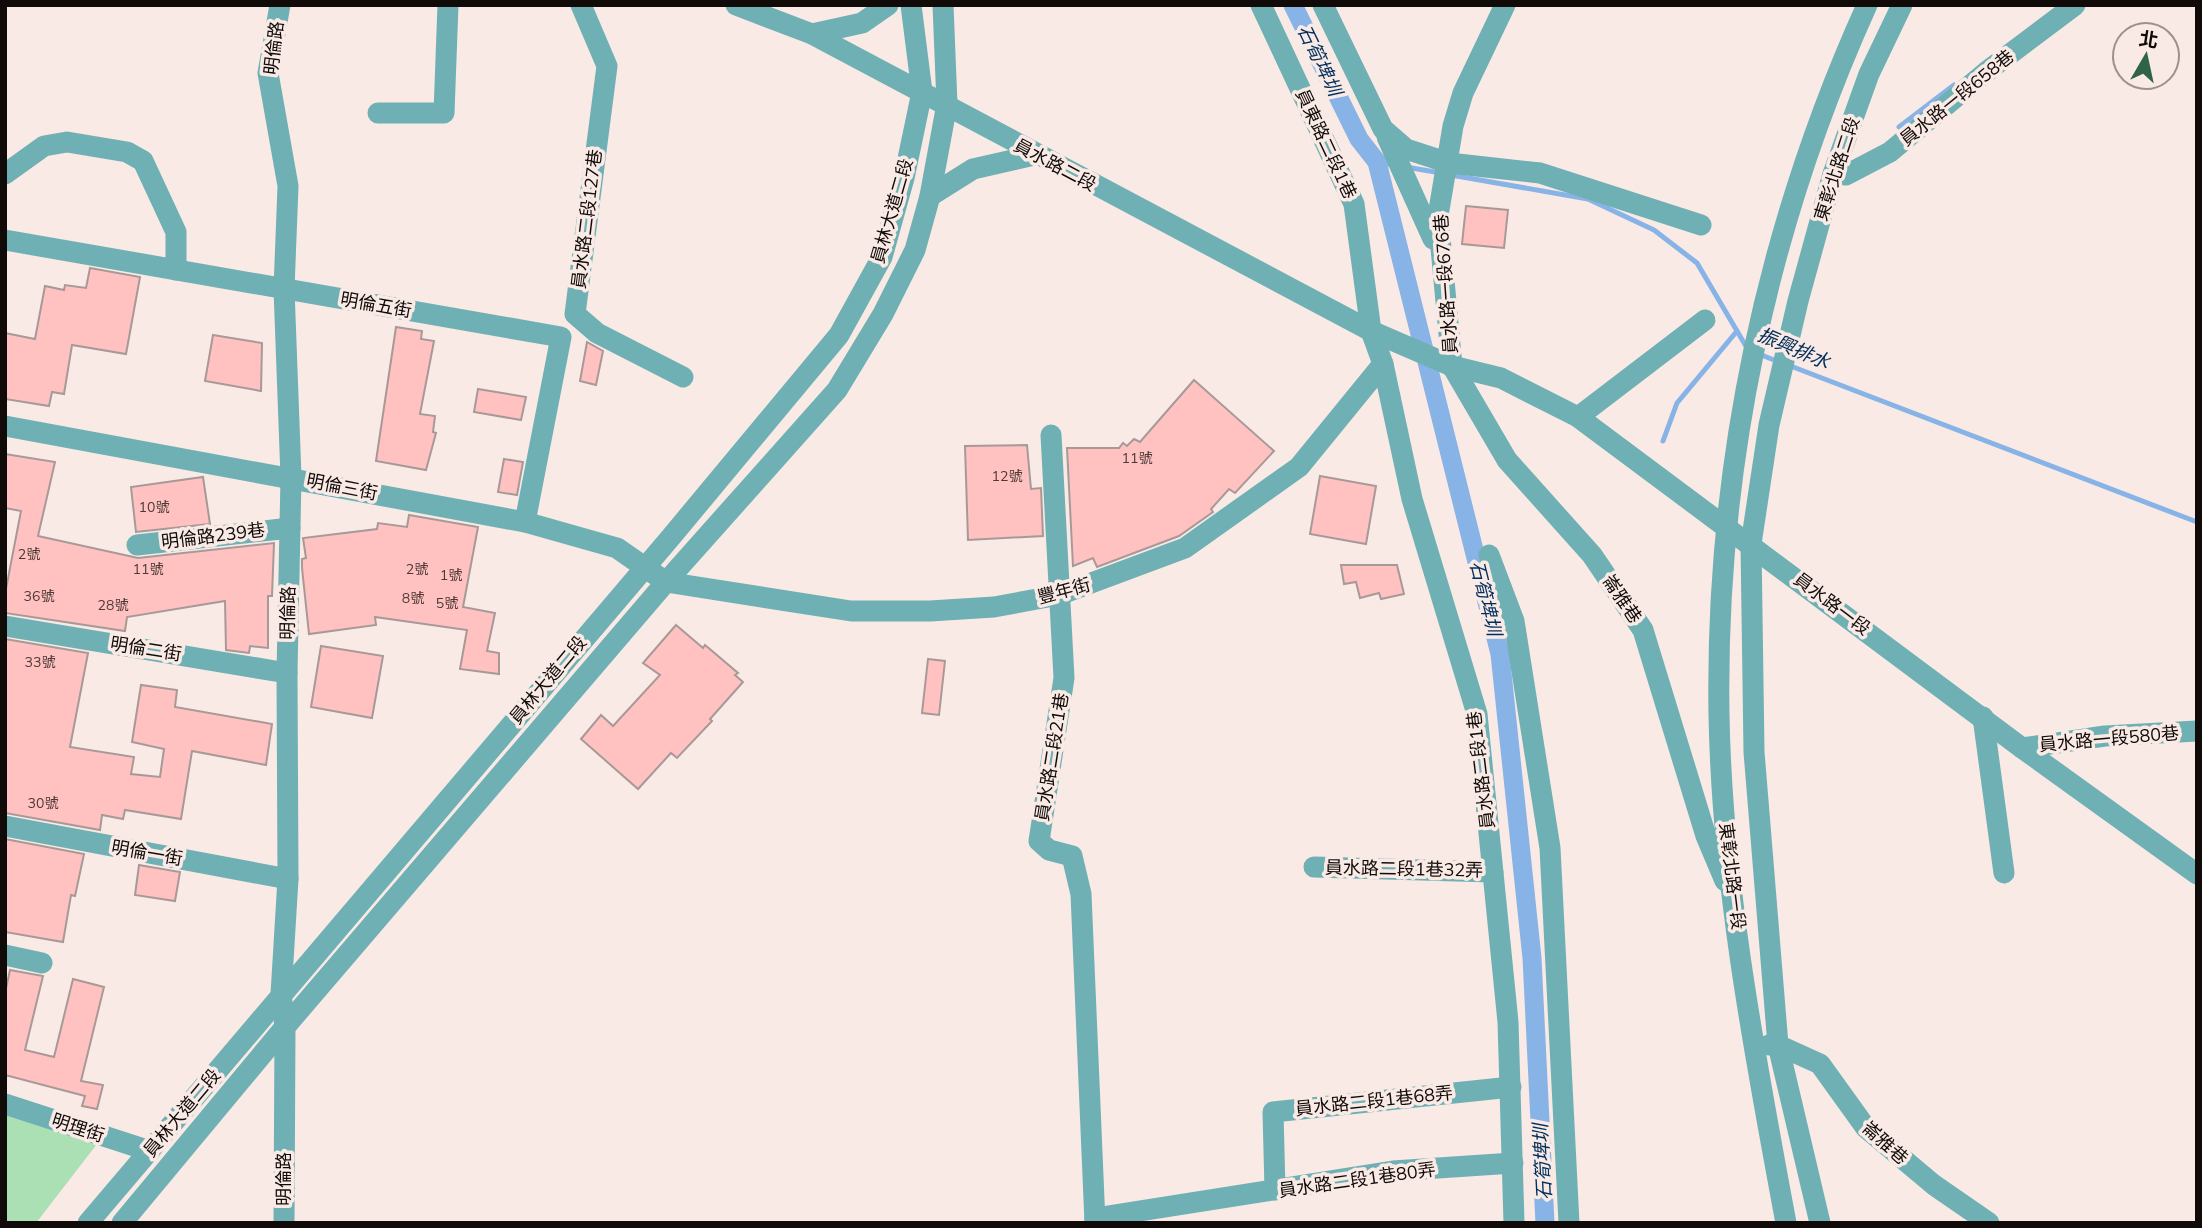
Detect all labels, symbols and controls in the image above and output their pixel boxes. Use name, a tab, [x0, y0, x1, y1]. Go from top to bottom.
street label: 明倫路	[259, 20, 288, 76]
water label: 石筍埤圳	[1293, 21, 1349, 102]
north arrow	[2111, 21, 2181, 91]
text: 北	[2137, 26, 2160, 53]
street label: 員水路一段658巷	[1895, 44, 2018, 151]
street label: 員東路二段1巷	[1291, 85, 1362, 202]
street label: 東彰北路二段	[1809, 114, 1864, 224]
street label: 員水路二段	[1010, 133, 1100, 196]
street label: 員水路二段127巷	[567, 148, 606, 290]
street label: 員林大道二段	[866, 156, 917, 266]
street label: 員水路一段676巷	[1429, 213, 1462, 355]
street label: 明倫五街	[339, 287, 414, 322]
water label: 振興排水	[1754, 322, 1835, 374]
house number: 11號	[1122, 449, 1152, 467]
house number: 12號	[992, 467, 1022, 485]
street label: 明倫三街	[305, 468, 380, 505]
house number: 10號	[139, 498, 169, 516]
street label: 明倫路239巷	[160, 518, 266, 553]
house number: 2號	[18, 545, 40, 563]
water label: 石筍埤圳	[1465, 558, 1508, 641]
house number: 11號	[133, 560, 163, 578]
house number: 2號	[406, 560, 428, 578]
house number: 1號	[440, 566, 462, 584]
street label: 員水路一段	[1789, 567, 1875, 640]
street label: 崙雅巷	[1598, 570, 1647, 628]
street label: 豐年街	[1035, 572, 1093, 609]
street label: 明倫路	[276, 586, 299, 640]
house number: 36號	[24, 587, 54, 605]
house number: 8號	[402, 589, 424, 607]
house number: 5號	[436, 594, 458, 612]
house number: 28號	[98, 596, 128, 614]
street label: 員林大道二段	[504, 631, 591, 728]
street label: 明倫二街	[109, 632, 183, 665]
house number: 33號	[25, 653, 55, 671]
street label: 員水路二段21巷	[1030, 691, 1073, 823]
street label: 員水路二段1巷	[1462, 710, 1499, 830]
street label: 員水路一段580巷	[2038, 721, 2180, 756]
house number: 30號	[28, 794, 58, 812]
street label: 東彰北路一段	[1715, 821, 1750, 931]
street label: 明倫一街	[110, 835, 185, 870]
street label: 員水路二段1巷32弄	[1325, 856, 1483, 881]
street label: 員林大道二段	[138, 1064, 225, 1161]
street label: 員水路二段1巷68弄	[1294, 1081, 1454, 1120]
street label: 明理街	[49, 1108, 107, 1147]
street label: 崙雅巷	[1858, 1116, 1913, 1169]
water label: 石筍埤圳	[1528, 1120, 1556, 1201]
street label: 明倫路	[272, 1152, 295, 1206]
street label: 員水路二段1巷80弄	[1277, 1157, 1437, 1202]

